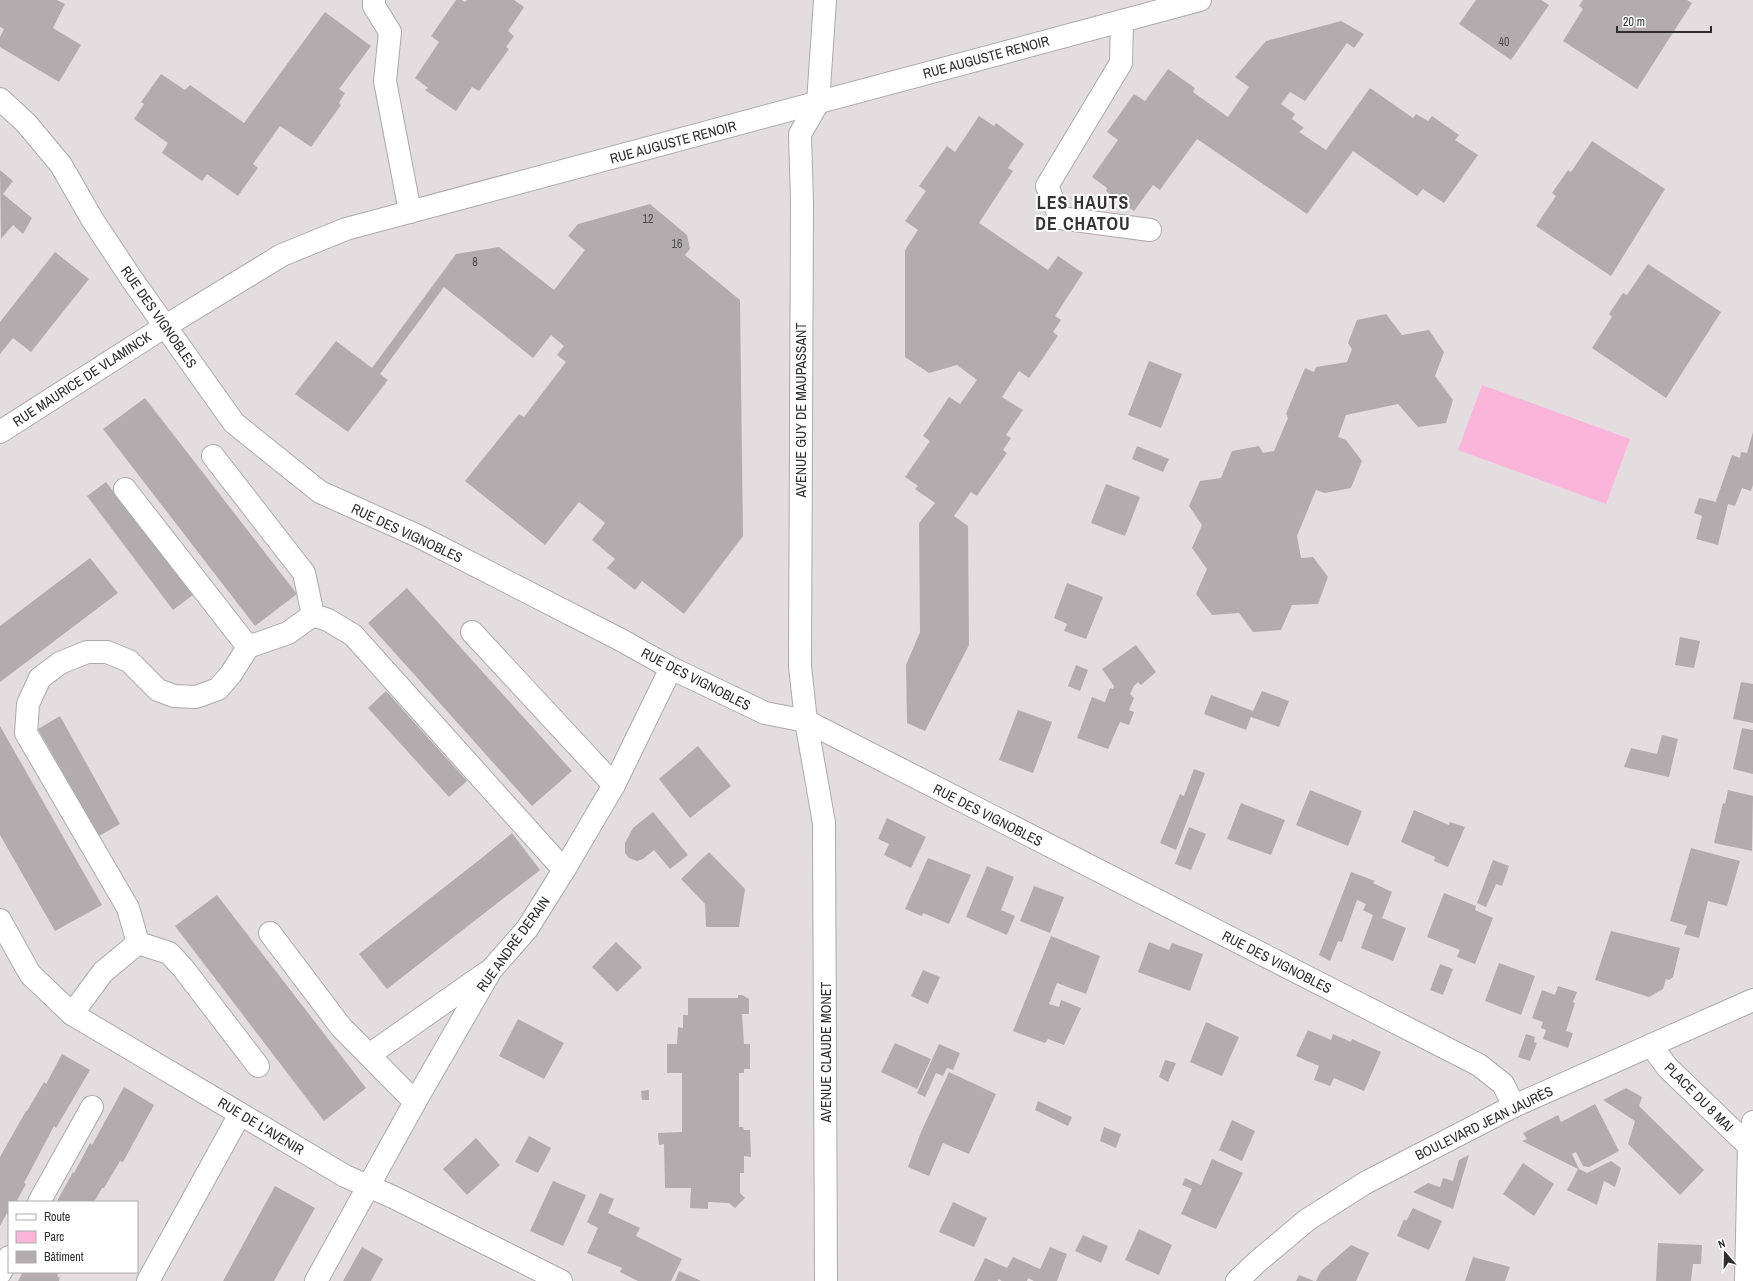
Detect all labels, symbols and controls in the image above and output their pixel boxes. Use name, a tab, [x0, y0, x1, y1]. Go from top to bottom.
scale bar	[1617, 8, 1711, 34]
text: 20 m	[1623, 14, 1645, 30]
street label: RUE AUGUSTE RENOIR	[921, 31, 1051, 83]
house number: 40	[1499, 34, 1509, 50]
street label: RUE AUGUSTE RENOIR	[608, 116, 738, 168]
district label: LES HAUTS DE CHATOU	[1035, 190, 1131, 236]
house number: 12	[643, 211, 653, 227]
house number: 16	[672, 236, 682, 252]
house number: 8	[472, 254, 478, 270]
street label: RUE DES VIGNOBLES	[117, 262, 201, 372]
street label: AVENUE GUY DE MAUPASSANT	[792, 323, 810, 498]
street label: RUE MAURICE DE VLAMINCK	[9, 327, 155, 430]
street label: RUE DES VIGNOBLES	[349, 499, 466, 567]
street label: RUE DES VIGNOBLES	[638, 644, 754, 715]
street label: RUE DES VIGNOBLES	[930, 780, 1046, 851]
street label: RUE ANDRÉ DERAIN	[472, 893, 554, 995]
street label: RUE DES VIGNOBLES	[1219, 927, 1335, 998]
street label: AVENUE CLAUDE MONET	[817, 982, 835, 1123]
street label: PLACE DU 8 MAI	[1661, 1059, 1737, 1135]
street label: BOULEVARD JEAN JAURÈS	[1412, 1082, 1556, 1164]
street label: RUE DE L'AVENIR	[215, 1093, 307, 1159]
legend	[8, 1201, 138, 1273]
text: Route	[44, 1209, 70, 1225]
text: Parc	[44, 1229, 64, 1245]
north arrow	[1705, 1233, 1745, 1273]
text: N	[1716, 1236, 1727, 1251]
text: Bâtiment	[44, 1249, 84, 1265]

